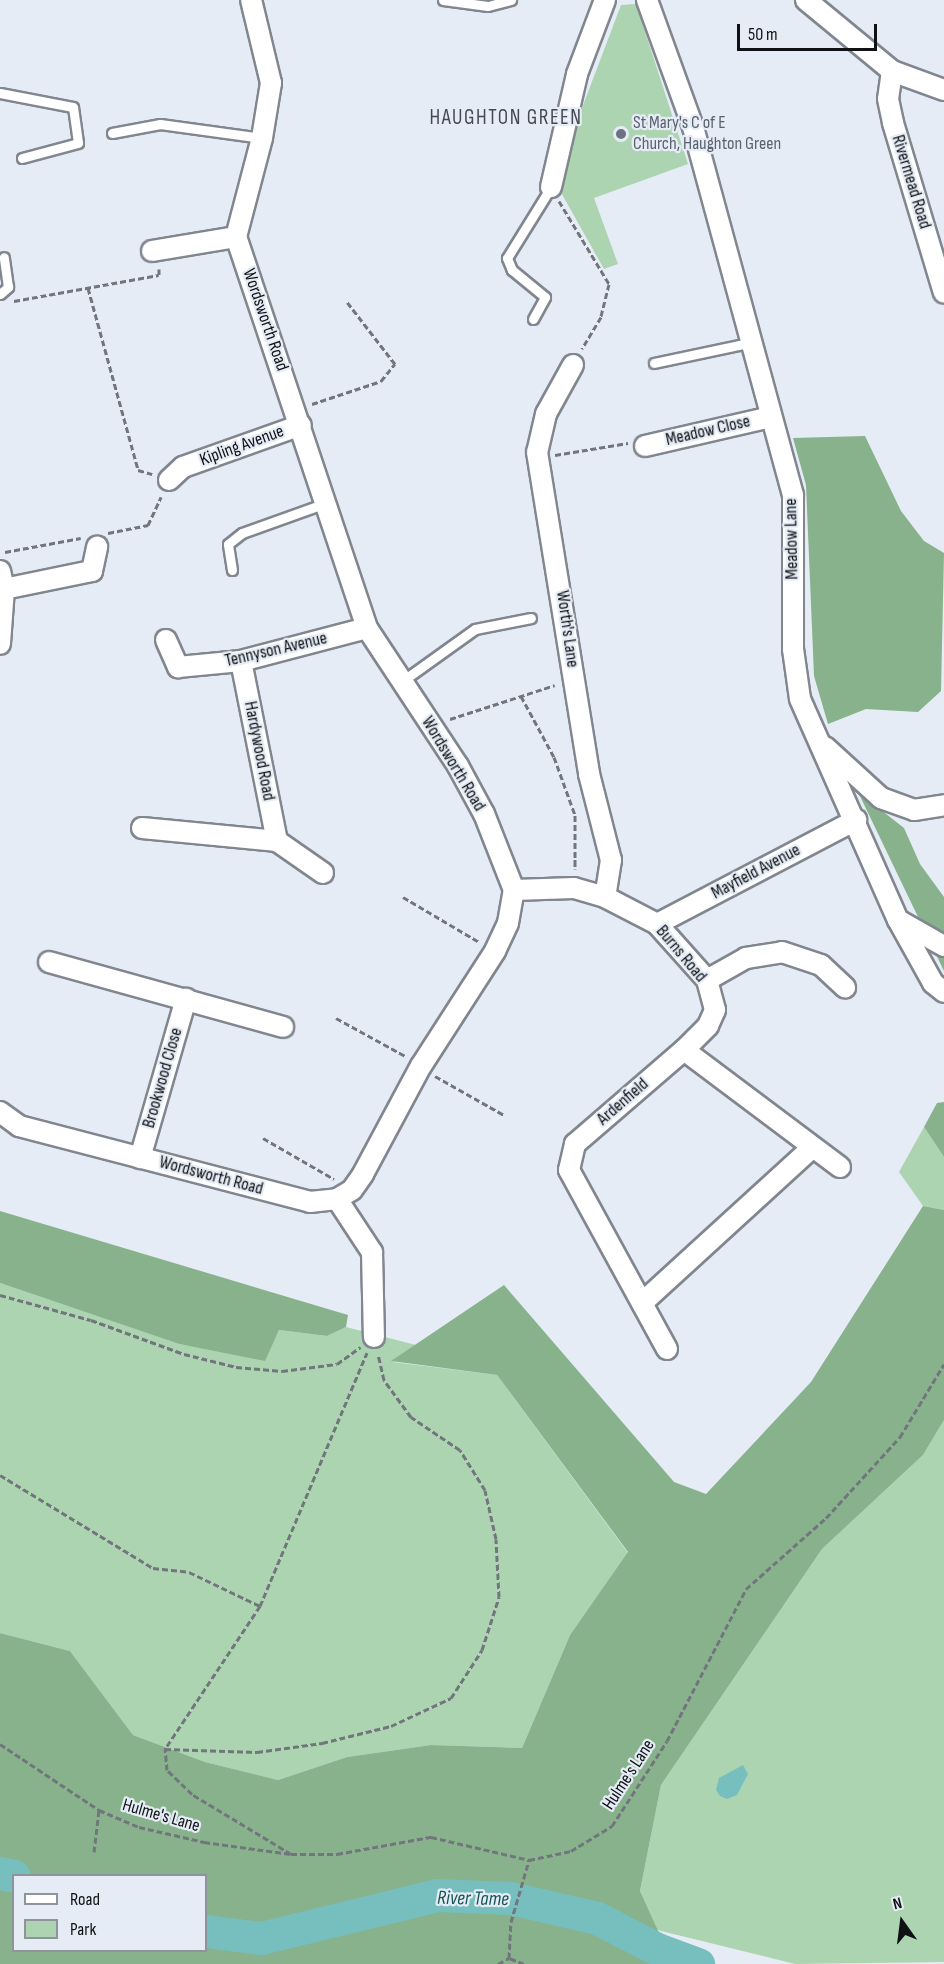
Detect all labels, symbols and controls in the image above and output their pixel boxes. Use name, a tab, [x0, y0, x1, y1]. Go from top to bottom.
scale bar	[740, 12, 880, 50]
text: 50 m	[748, 24, 778, 45]
district label: HAUGHTON GREEN	[430, 105, 582, 131]
place label: St Mary's C of E Church, Haughton Green	[633, 113, 781, 156]
marker: St Mary's C of E Church, Haughton Green	[614, 127, 628, 141]
street label: Rivermead Road	[886, 132, 936, 232]
street label: Wordsworth Road	[237, 266, 293, 374]
street label: Meadow Close	[664, 411, 752, 451]
street label: Kipling Avenue	[197, 421, 287, 471]
street label: Meadow Lane	[780, 498, 804, 580]
street label: Worth's Lane	[551, 589, 583, 669]
street label: Tennyson Avenue	[223, 628, 329, 672]
street label: Hardywood Road	[239, 699, 279, 803]
street label: Wordsworth Road	[416, 713, 490, 815]
street label: Mayfield Avenue	[708, 840, 804, 904]
street label: Burns Road	[651, 921, 711, 987]
street label: Brookwood Close	[138, 1025, 188, 1131]
street label: Ardenfield	[593, 1074, 653, 1130]
street label: Wordsworth Road	[157, 1152, 265, 1200]
street label: Hulme's Lane	[598, 1736, 660, 1814]
street label: Hulme's Lane	[120, 1795, 202, 1837]
legend	[12, 1874, 207, 1952]
water label: River Tame	[437, 1886, 509, 1912]
text: Road	[70, 1889, 100, 1910]
north arrow	[872, 1892, 932, 1952]
text: N	[891, 1894, 904, 1914]
text: Park	[70, 1919, 96, 1940]

